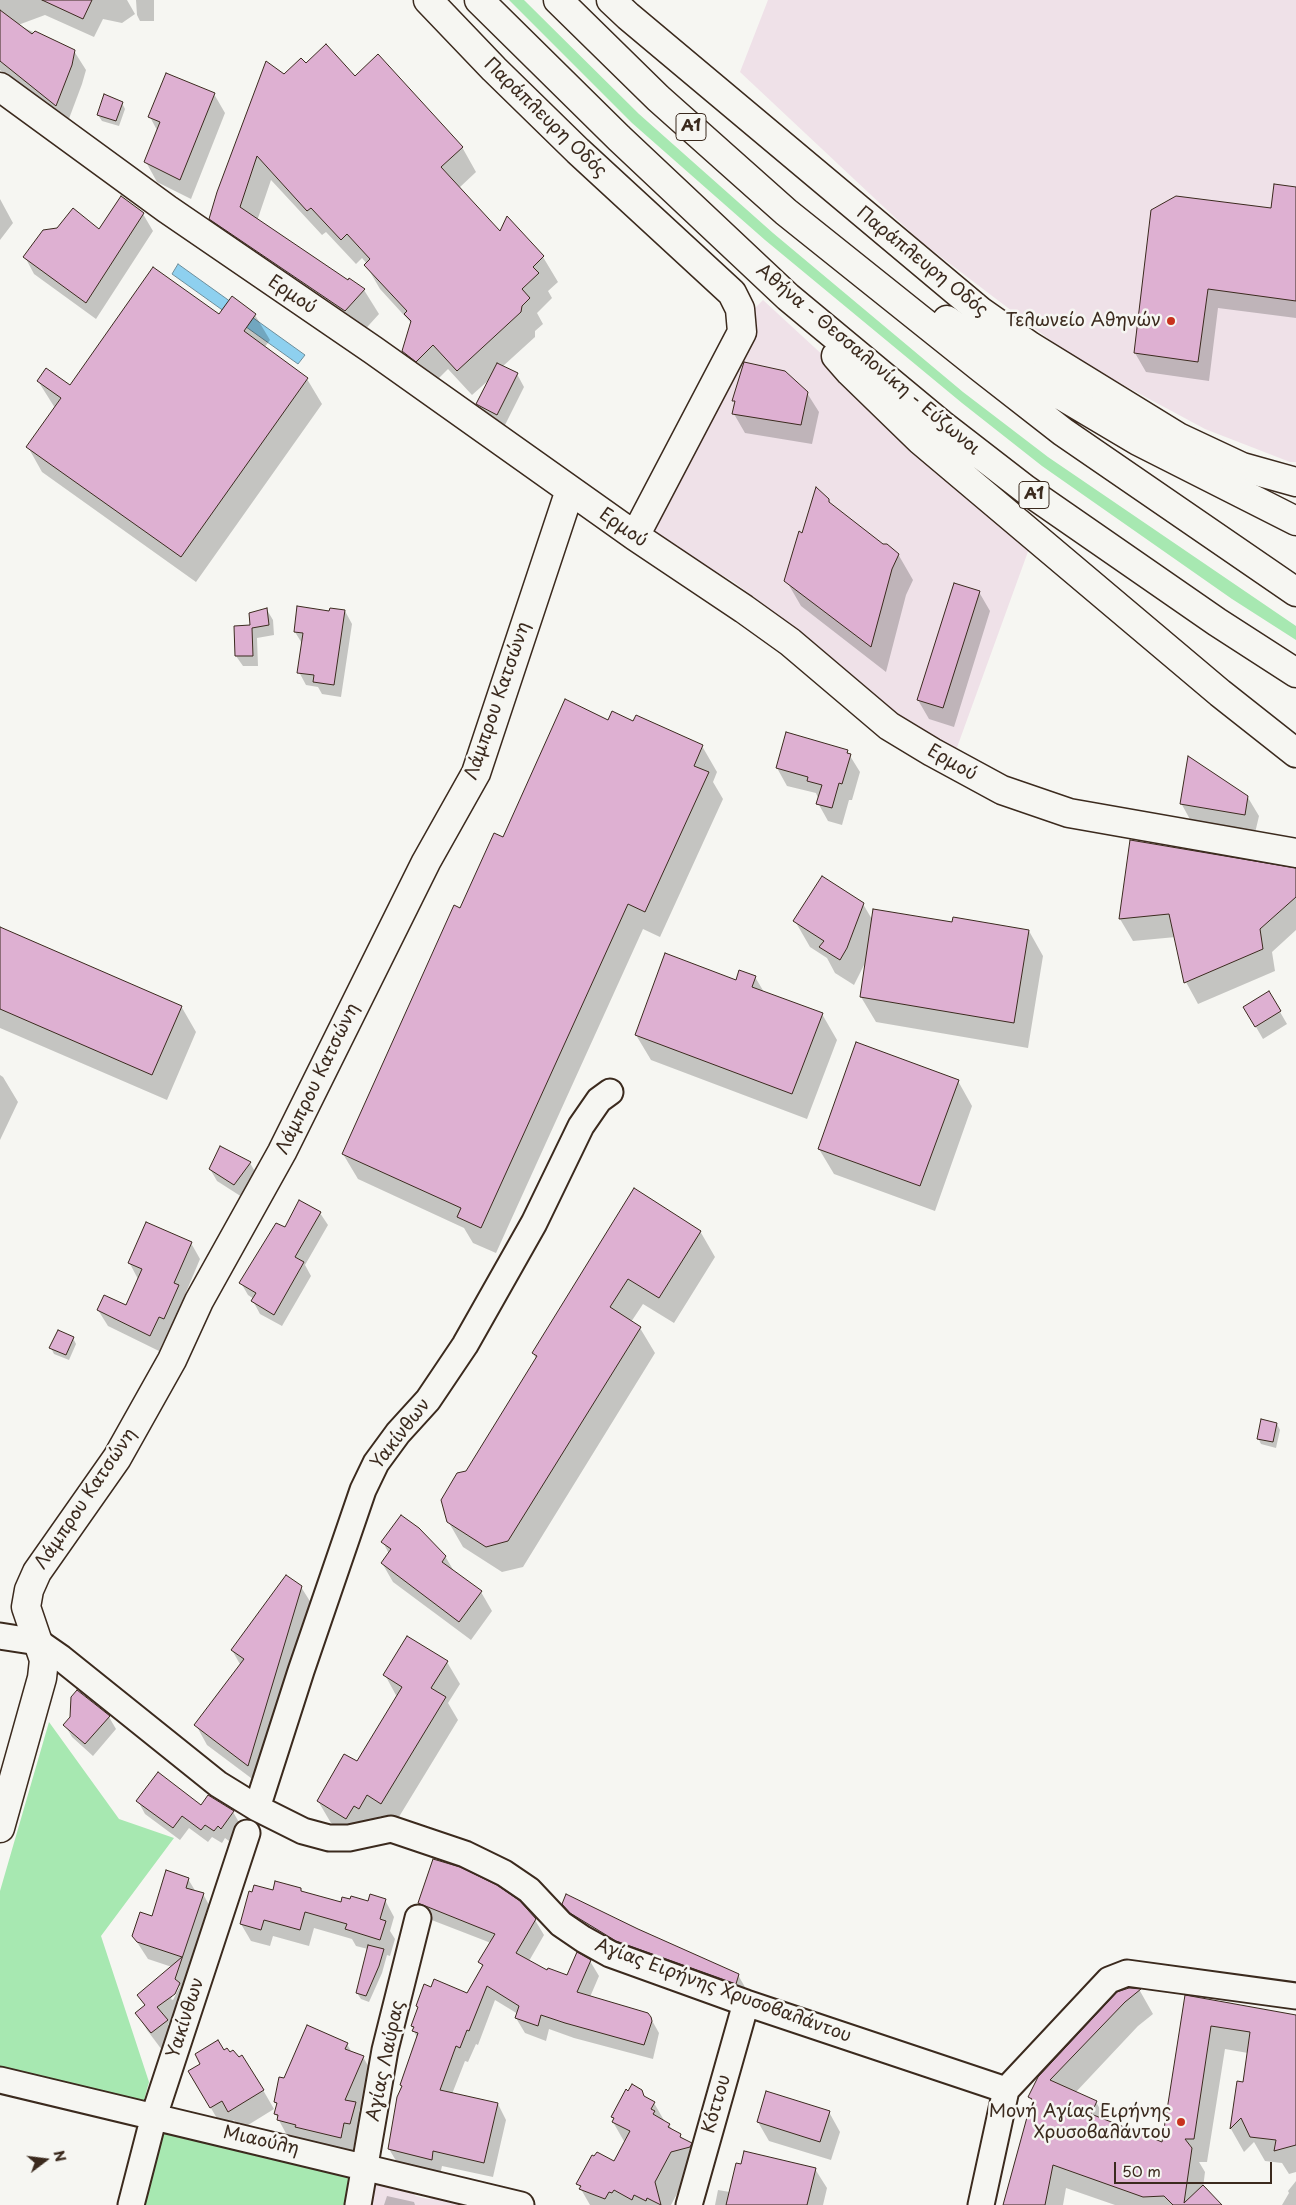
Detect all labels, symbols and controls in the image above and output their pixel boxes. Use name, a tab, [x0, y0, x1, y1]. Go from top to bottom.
street label: Παράπλευρη Οδός	[479, 54, 611, 182]
road number: Α1	[676, 114, 706, 140]
street label: Παράπλευρη Οδός	[852, 203, 992, 321]
street label: Αθήνα - Θεσσαλονίκη - Εύζωνοι	[752, 260, 984, 460]
street label: Ερμού	[264, 271, 320, 319]
place label: Τελωνείο Αθηνών	[1006, 310, 1161, 332]
marker: Τελωνείο Αθηνών	[1165, 315, 1177, 327]
road number: Α1	[1019, 482, 1049, 508]
street label: Ερμού	[595, 504, 651, 552]
street label: Λάμπρου Κατσώνη	[461, 619, 535, 783]
street label: Ερμού	[923, 740, 981, 786]
street label: Λάμπρου Κατσώνη	[272, 1000, 364, 1158]
street label: Υακίνθων	[367, 1394, 435, 1474]
street label: Λάμπρου Κατσώνη	[31, 1424, 141, 1574]
street label: Αγίας Ειρήνης Χρυσοβαλάντου	[592, 1934, 854, 2048]
street label: Υακίνθων	[163, 1975, 209, 2061]
street label: Αγίας Λαύρας	[363, 1999, 409, 2123]
street label: Κόττου	[698, 2072, 736, 2136]
place label: Μονή Αγίας Ειρήνης Χρυσοβαλάντου	[989, 2101, 1171, 2144]
marker: Μονή Αγίας Ειρήνης Χρυσοβαλάντου	[1175, 2116, 1187, 2128]
street label: Μιαούλη	[221, 2122, 301, 2160]
north arrow	[20, 2135, 70, 2185]
text: N	[48, 2148, 72, 2164]
scale bar	[1116, 2152, 1274, 2184]
text: 50 m	[1122, 2159, 1161, 2182]

